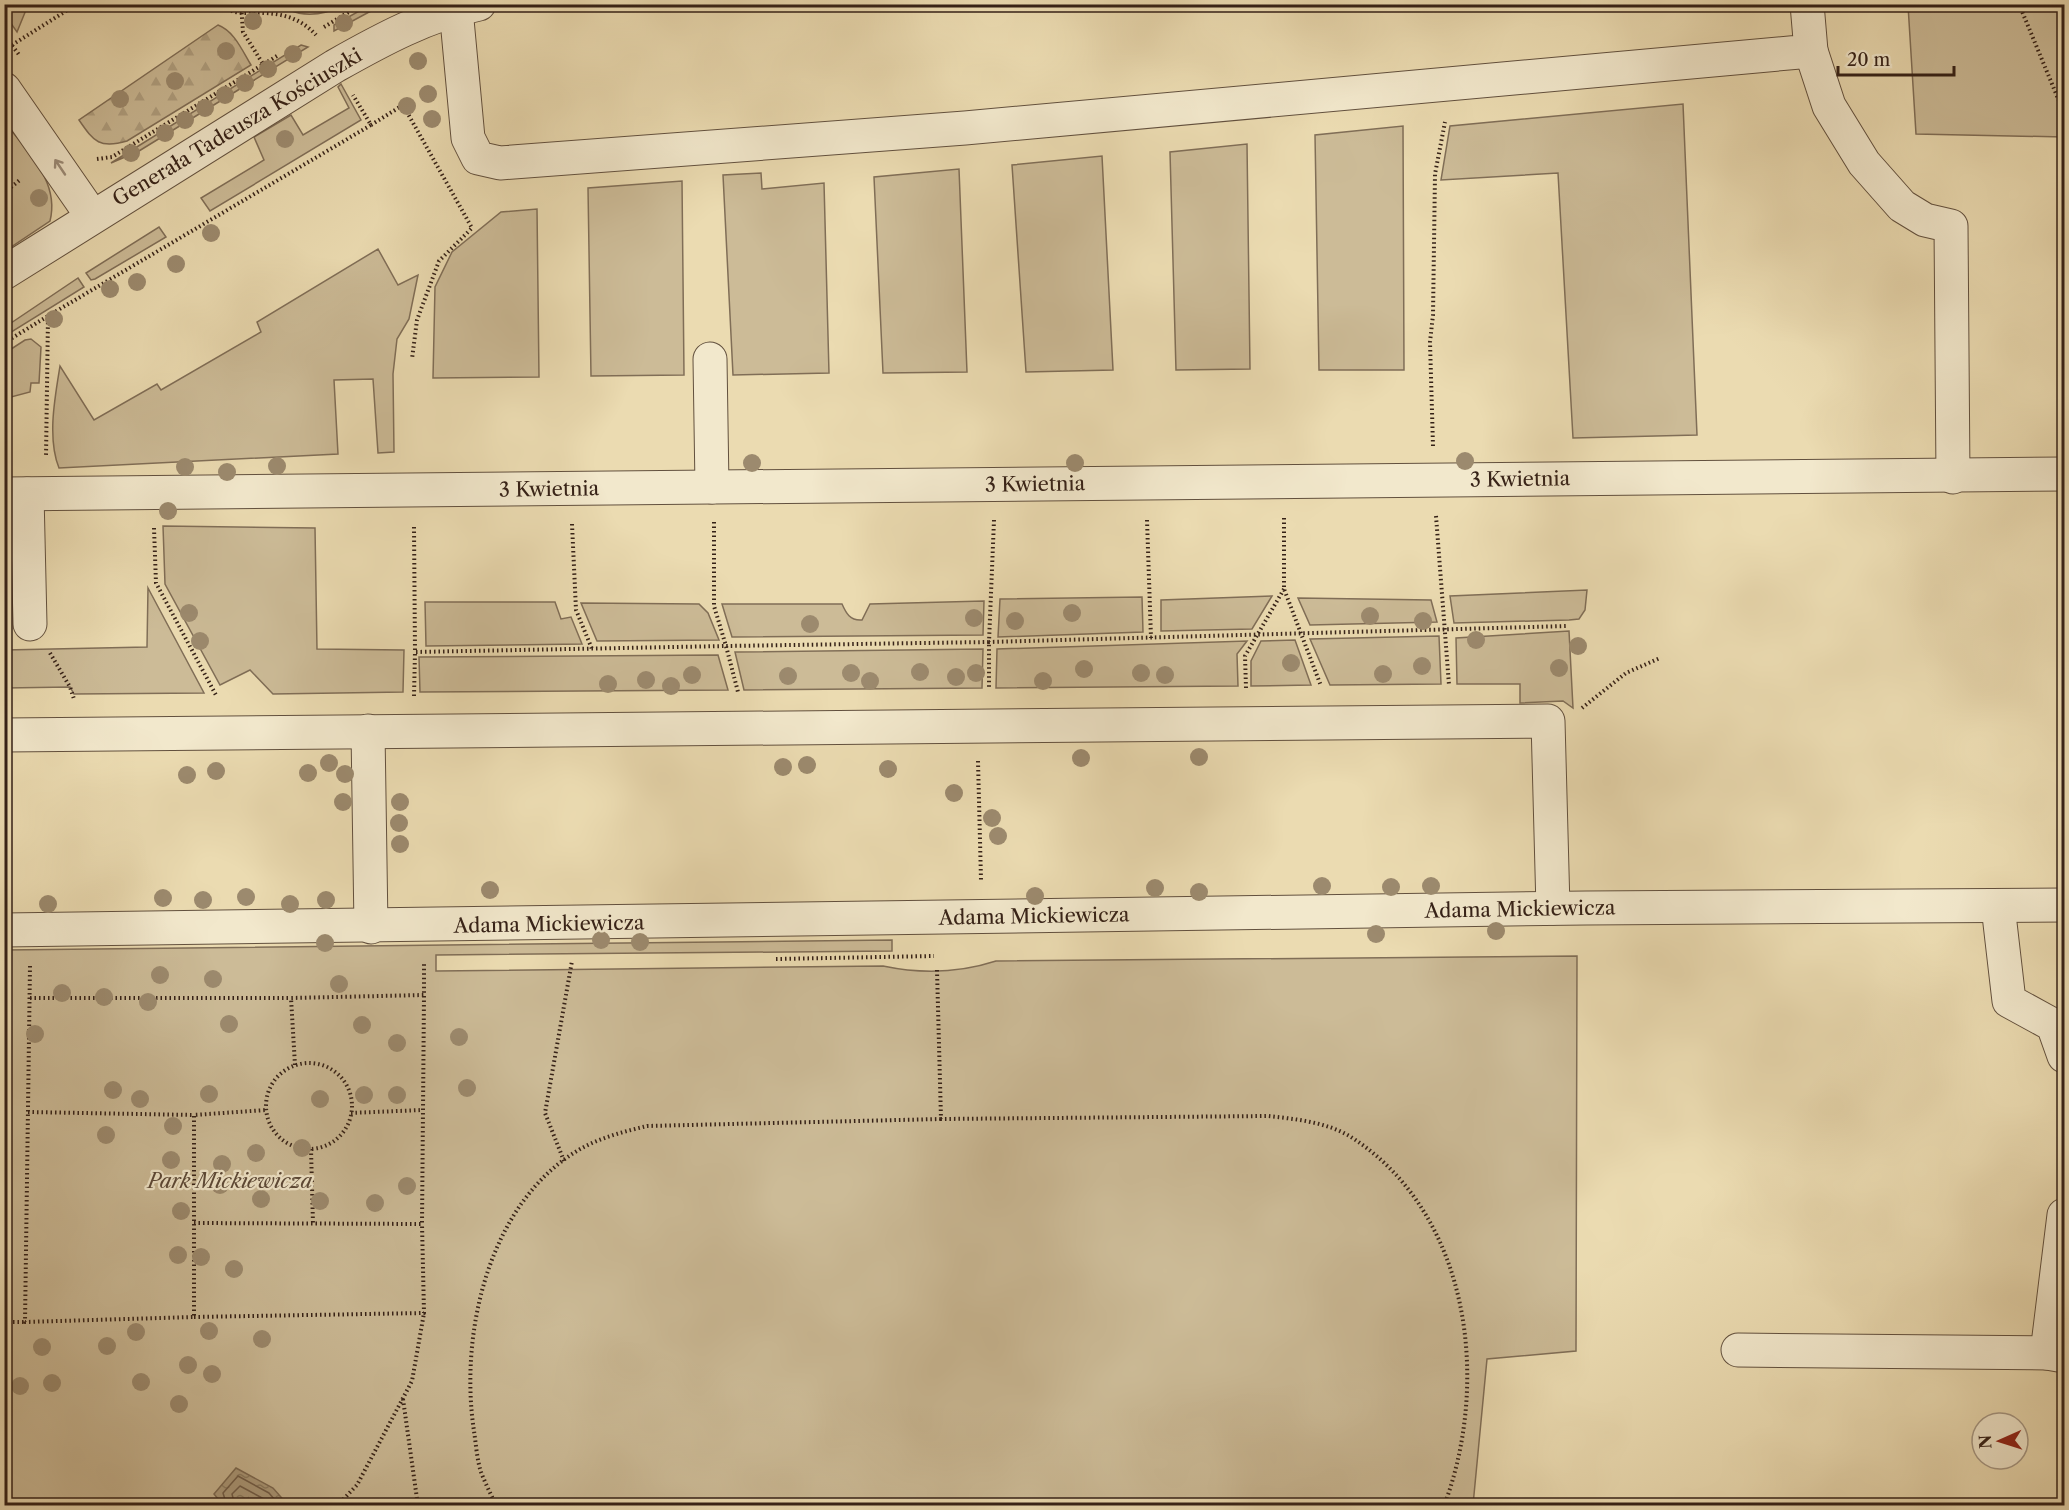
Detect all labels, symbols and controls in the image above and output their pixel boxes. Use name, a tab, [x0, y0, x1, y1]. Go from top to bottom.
scale bar	[1838, 39, 1954, 77]
street label: Generała Tadeusza Kościuszki	[108, 43, 366, 211]
text: 20 m	[1847, 49, 1891, 71]
one-way arrow	[54, 159, 66, 176]
street label: 3 Kwietnia	[1470, 466, 1571, 492]
street label: 3 Kwietnia	[985, 471, 1086, 497]
street label: 3 Kwietnia	[499, 476, 600, 502]
street label: Adama Mickiewicza	[1423, 895, 1616, 923]
street label: Adama Mickiewicza	[937, 902, 1130, 930]
street label: Adama Mickiewicza	[452, 910, 645, 938]
park label: Park Mickiewicza	[146, 1169, 312, 1193]
north arrow	[1970, 1411, 2030, 1471]
text: N	[1975, 1434, 1995, 1449]

